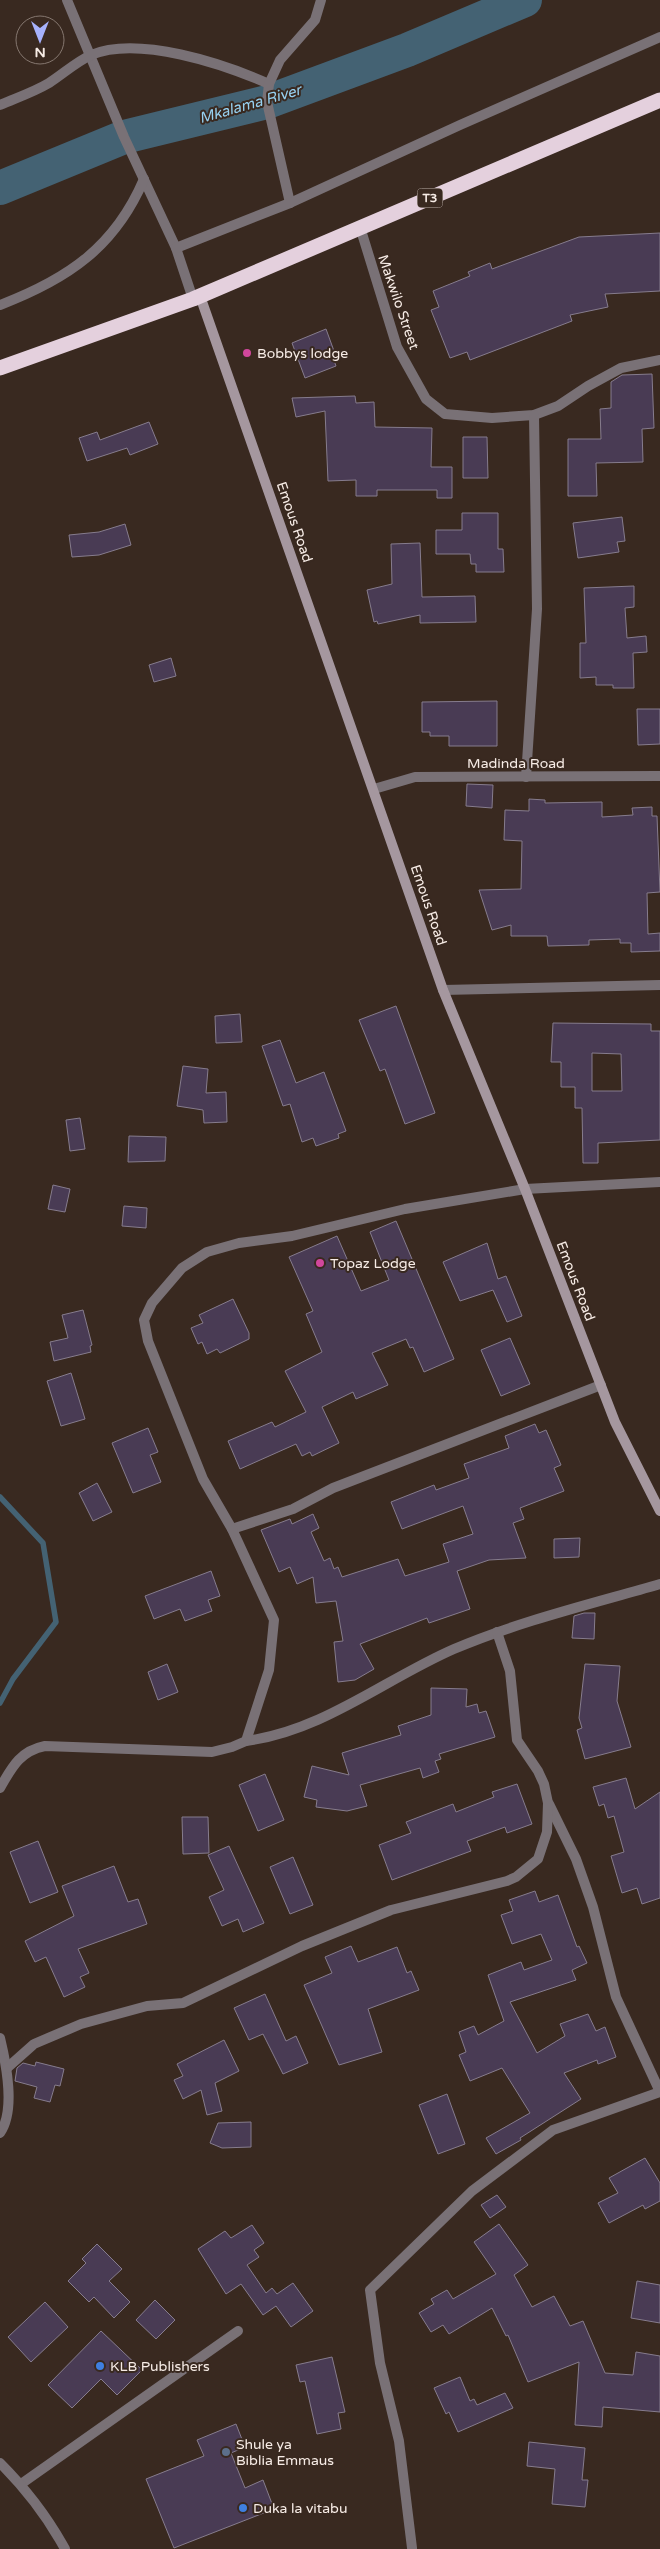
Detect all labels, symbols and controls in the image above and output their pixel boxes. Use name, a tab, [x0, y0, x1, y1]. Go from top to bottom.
north arrow	[15, 15, 65, 65]
text: N	[34, 44, 46, 61]
water label: Mkalama River	[197, 80, 305, 127]
road number: T3	[418, 188, 442, 208]
street label: Makwilo Street	[374, 252, 423, 352]
place label: Bobbys lodge	[257, 345, 348, 362]
marker: Bobbys lodge	[241, 347, 253, 359]
street label: Emous Road	[273, 480, 316, 565]
street label: Madinda Road	[467, 755, 565, 772]
street label: Emous Road	[407, 863, 450, 948]
street label: Emous Road	[552, 1239, 599, 1324]
place label: Topaz Lodge	[330, 1255, 416, 1272]
marker: Topaz Lodge	[314, 1257, 326, 1269]
place label: KLB Publishers	[110, 2358, 210, 2375]
marker: KLB Publishers	[94, 2360, 106, 2372]
place label: Shule ya Biblia Emmaus	[236, 2436, 334, 2469]
marker: Shule ya Biblia Emmaus	[220, 2446, 232, 2458]
place label: Duka la vitabu	[253, 2500, 347, 2517]
marker: Duka la vitabu	[237, 2502, 249, 2514]

